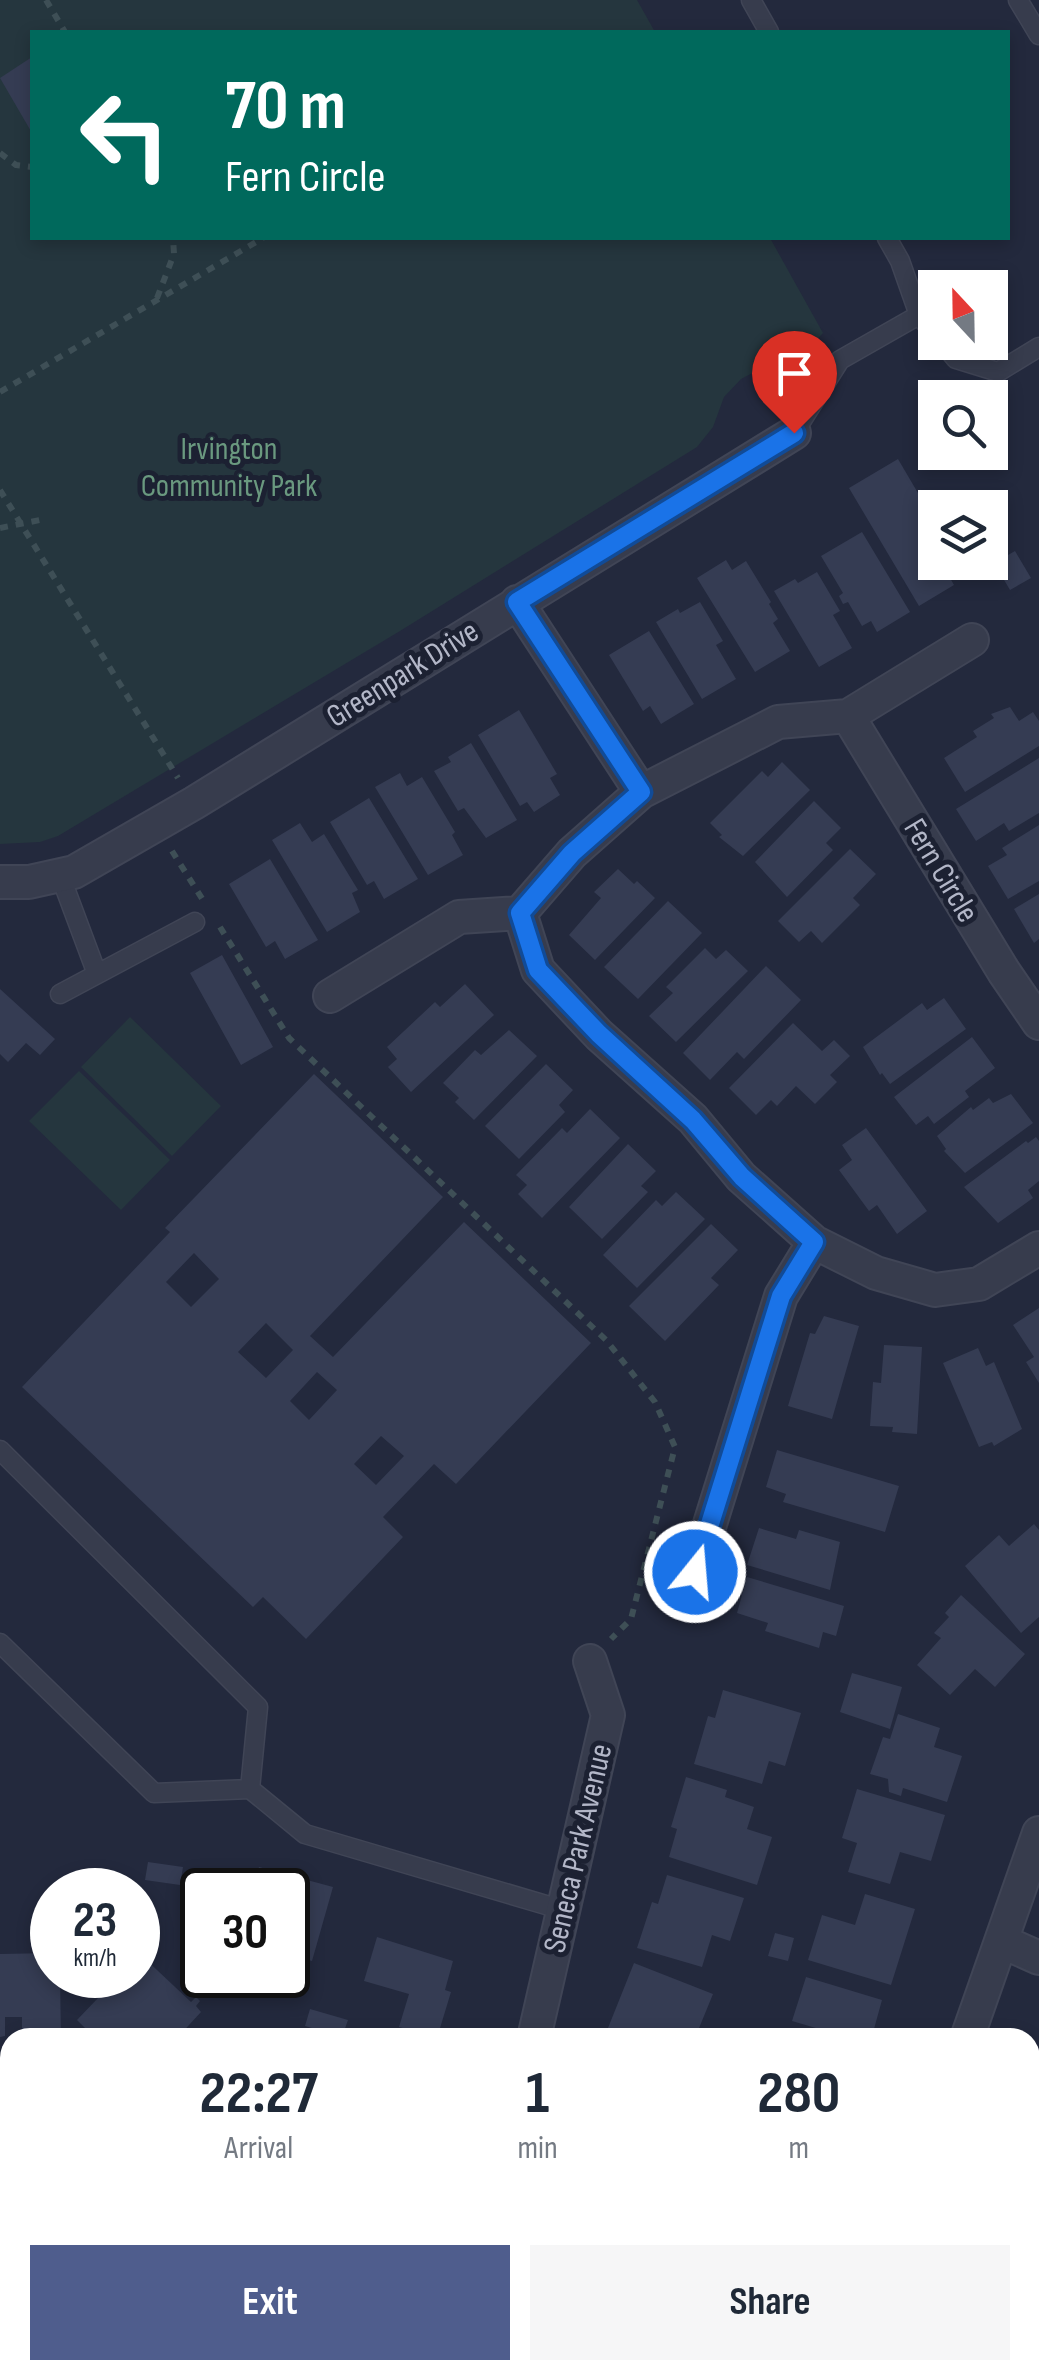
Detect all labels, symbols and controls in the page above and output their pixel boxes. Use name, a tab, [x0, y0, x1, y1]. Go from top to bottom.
text: 70 m	[225, 65, 346, 149]
icon: left	[60, 70, 190, 200]
text: Fern Circle	[225, 150, 386, 205]
north arrow	[918, 270, 1008, 360]
map controls	[918, 270, 1008, 580]
pin	[752, 331, 837, 434]
icon: arrive	[767, 346, 822, 401]
button: search	[918, 380, 1008, 470]
park label: Irvington Community Park	[141, 430, 317, 506]
button: layers	[918, 490, 1008, 580]
street label: Greenpark Drive	[320, 612, 486, 736]
street label: Fern Circle	[895, 812, 987, 930]
position arrow	[643, 1520, 747, 1624]
street label: Seneca Park Avenue	[535, 1740, 621, 1957]
speed limit sign: 30	[180, 1868, 310, 1998]
text: 23	[73, 1891, 117, 1951]
text: km/h	[73, 1943, 117, 1974]
text: 22:27	[200, 2058, 318, 2130]
text: 1	[526, 2058, 549, 2130]
text: 280	[757, 2058, 840, 2130]
text: Arrival	[224, 2129, 293, 2168]
text: min	[518, 2129, 558, 2168]
text: m	[789, 2129, 809, 2168]
button: Exit	[30, 2245, 510, 2360]
button: Share	[530, 2245, 1010, 2360]

